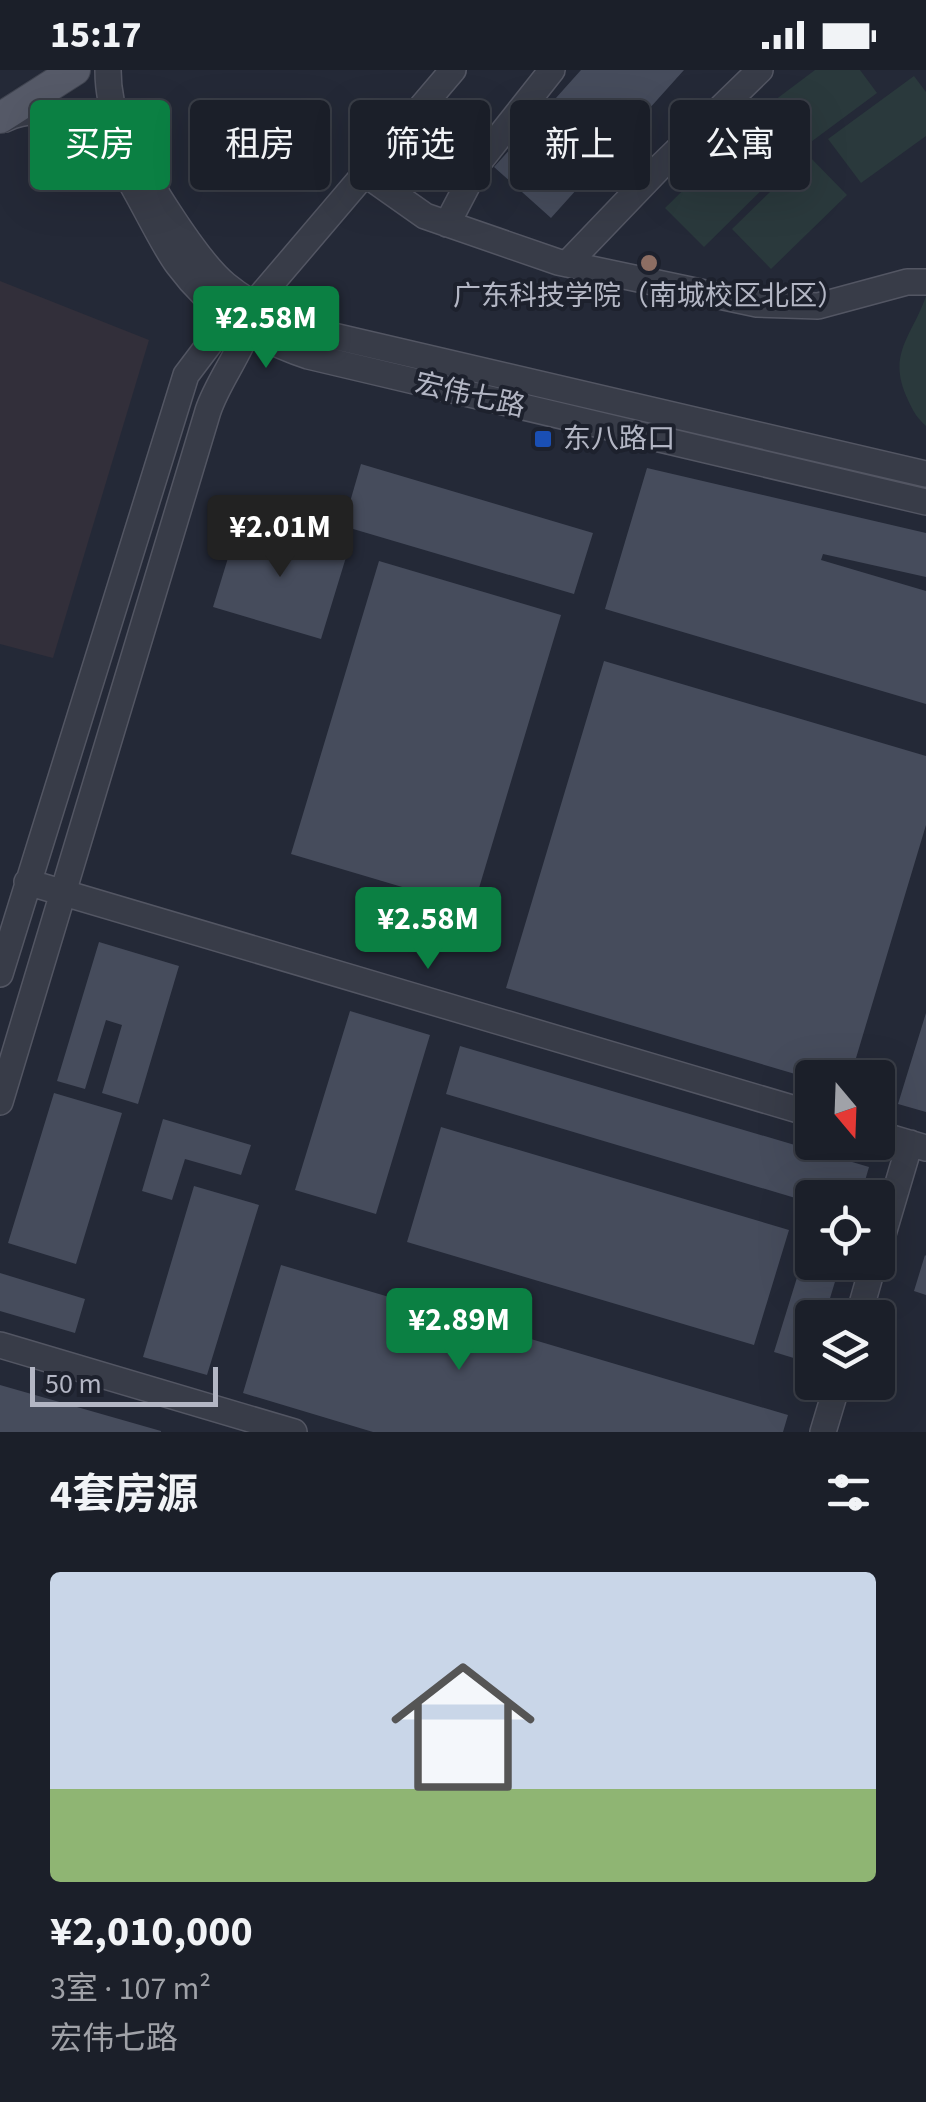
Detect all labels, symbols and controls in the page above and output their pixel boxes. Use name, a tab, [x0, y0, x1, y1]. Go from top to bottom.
text: 15:17	[50, 8, 142, 62]
chip: 买房	[30, 100, 170, 190]
chip: 租房	[190, 100, 330, 190]
chip: 筛选	[350, 100, 490, 190]
chip: 新上	[510, 100, 650, 190]
chip: 公寓	[670, 100, 810, 190]
marker: 广东科技学院（南城校区北区）	[638, 252, 660, 274]
place label: 广东科技学院（南城校区北区）	[453, 276, 845, 316]
pin: ¥2.58M	[185, 286, 347, 371]
text: ¥2.58M	[215, 295, 317, 341]
street label: 宏伟七路	[411, 363, 529, 427]
place label: 东八路口	[563, 419, 675, 459]
marker: 东八路口	[532, 428, 554, 450]
pin: ¥2.01M	[199, 495, 361, 580]
text: ¥2.01M	[229, 504, 331, 550]
pin: ¥2.58M	[347, 887, 509, 972]
text: ¥2.58M	[377, 896, 479, 942]
north arrow	[795, 1060, 895, 1160]
map controls	[795, 1060, 895, 1400]
button: locate	[795, 1180, 895, 1280]
pin: ¥2.89M	[378, 1288, 540, 1373]
text: ¥2.89M	[408, 1297, 510, 1343]
button: layers	[795, 1300, 895, 1400]
scale bar	[30, 1362, 218, 1406]
text: 50 m	[45, 1364, 102, 1404]
text: 4套房源	[50, 1465, 198, 1525]
icon: filters	[821, 1465, 876, 1520]
icon: home	[373, 1637, 553, 1817]
text: ¥2,010,000	[50, 1902, 253, 1962]
text: 3室 · 107 m²	[50, 1966, 211, 2012]
text: 宏伟七路	[50, 2016, 178, 2062]

